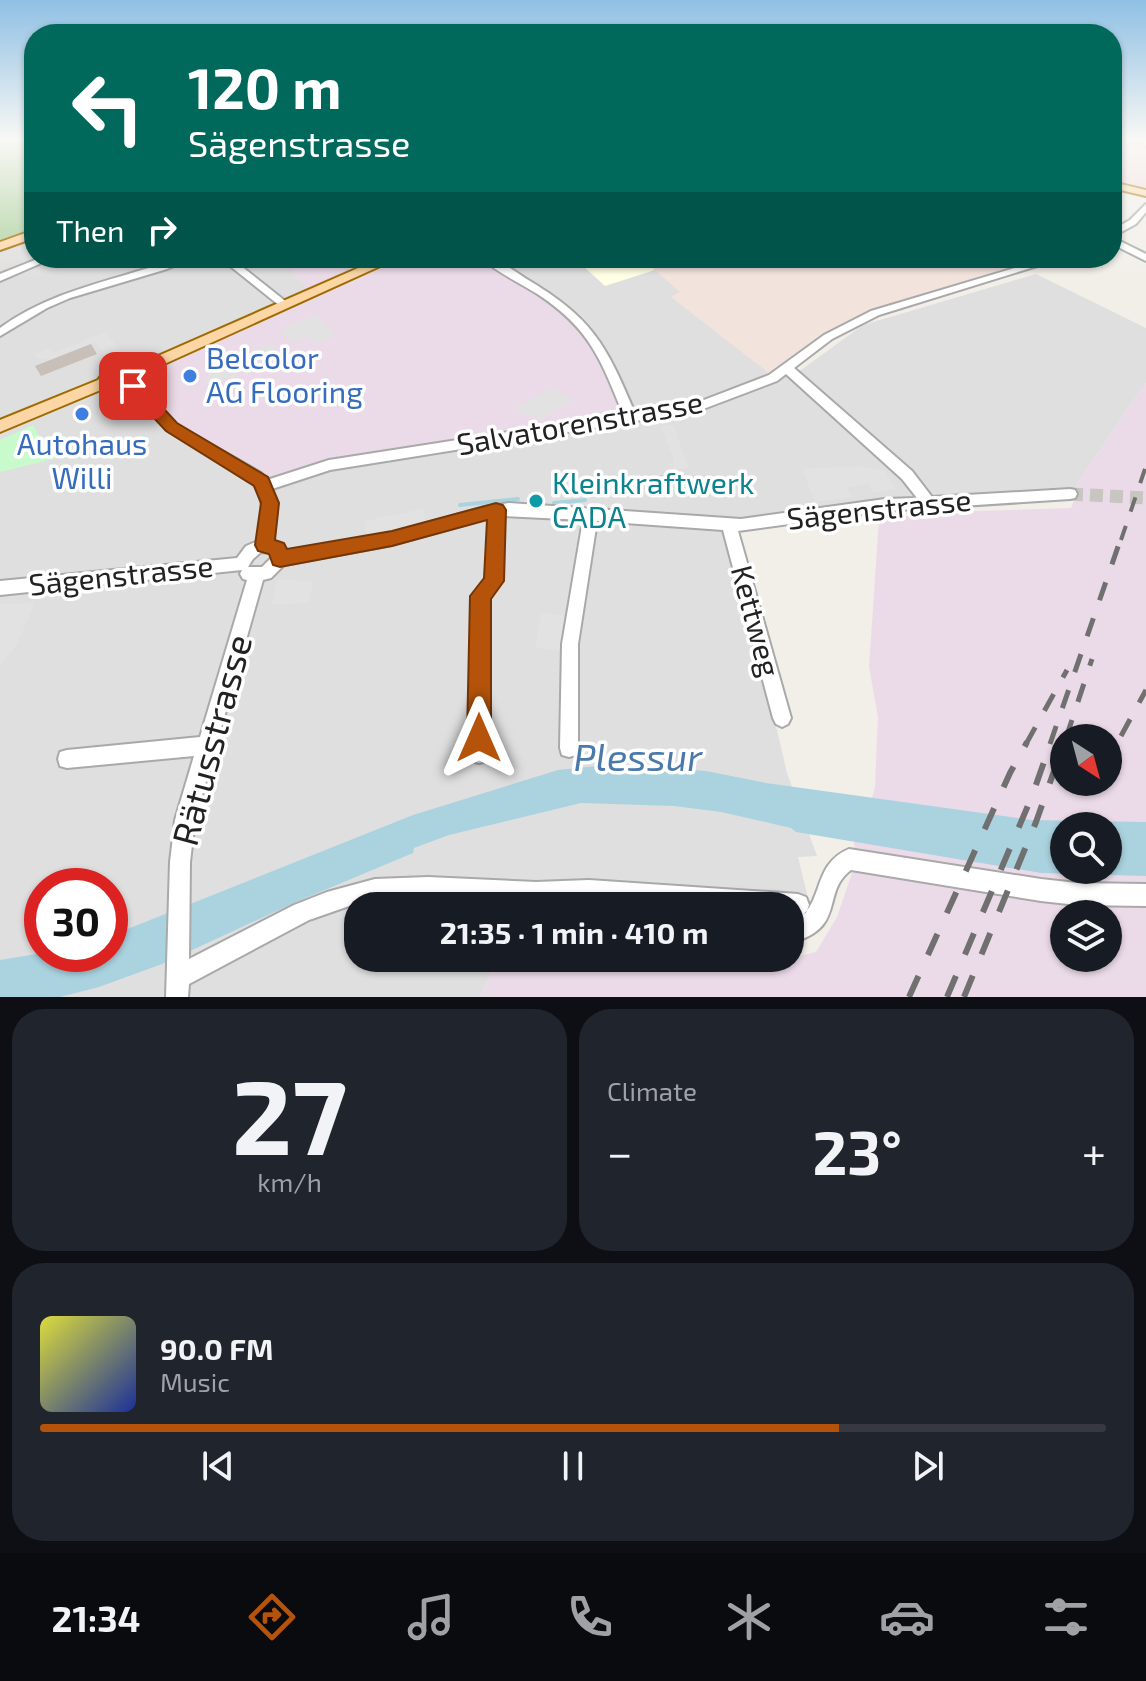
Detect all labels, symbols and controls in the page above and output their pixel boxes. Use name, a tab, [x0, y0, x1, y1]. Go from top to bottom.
text: 120 m	[188, 53, 342, 120]
icon: left	[56, 56, 160, 160]
text: Sägenstrasse	[188, 121, 410, 164]
icon: right	[140, 208, 184, 252]
text: Then	[56, 212, 124, 248]
place label: Belcolor AG Flooring	[206, 339, 363, 409]
pin	[99, 352, 167, 420]
icon: arrive	[111, 364, 155, 408]
marker: Belcolor AG Flooring	[181, 367, 199, 385]
street label: Salvatorenstrasse	[454, 383, 705, 461]
marker: Autohaus Willi	[73, 405, 91, 423]
place label: Autohaus Willi	[17, 425, 147, 495]
place label: Kleinkraftwerk CADA	[552, 464, 754, 534]
street label: Sägenstrasse	[785, 480, 973, 536]
marker: Kleinkraftwerk CADA	[527, 492, 545, 510]
street label: Sägenstrasse	[27, 546, 215, 602]
street label: Kettweg	[725, 561, 789, 680]
street label: Rätusstrasse	[162, 629, 259, 850]
position arrow	[437, 696, 521, 780]
north arrow	[1050, 724, 1122, 796]
map controls	[1050, 724, 1122, 972]
water label: Plessur	[573, 733, 703, 779]
button: search	[1050, 812, 1122, 884]
speed limit sign: 30	[24, 868, 128, 972]
button: layers	[1050, 900, 1122, 972]
text: 21:35 · 1 min · 410 m	[440, 914, 708, 950]
text: 27	[232, 1051, 347, 1176]
text: Climate	[607, 1075, 697, 1106]
text: 23°	[812, 1115, 902, 1187]
text: −	[607, 1125, 633, 1178]
text: +	[1082, 1125, 1106, 1178]
text: km/h	[257, 1166, 322, 1197]
text: 90.0 FM	[160, 1330, 274, 1366]
text: Music	[160, 1366, 230, 1397]
icon: previous	[196, 1444, 240, 1488]
icon: pause	[551, 1444, 595, 1488]
icon: next	[906, 1444, 950, 1488]
icon: directions	[244, 1589, 300, 1645]
icon: music	[403, 1589, 459, 1645]
icon: phone	[562, 1589, 618, 1645]
icon: climate	[721, 1589, 777, 1645]
icon: car	[879, 1589, 935, 1645]
icon: filters	[1038, 1589, 1094, 1645]
text: 21:34	[51, 1596, 141, 1639]

